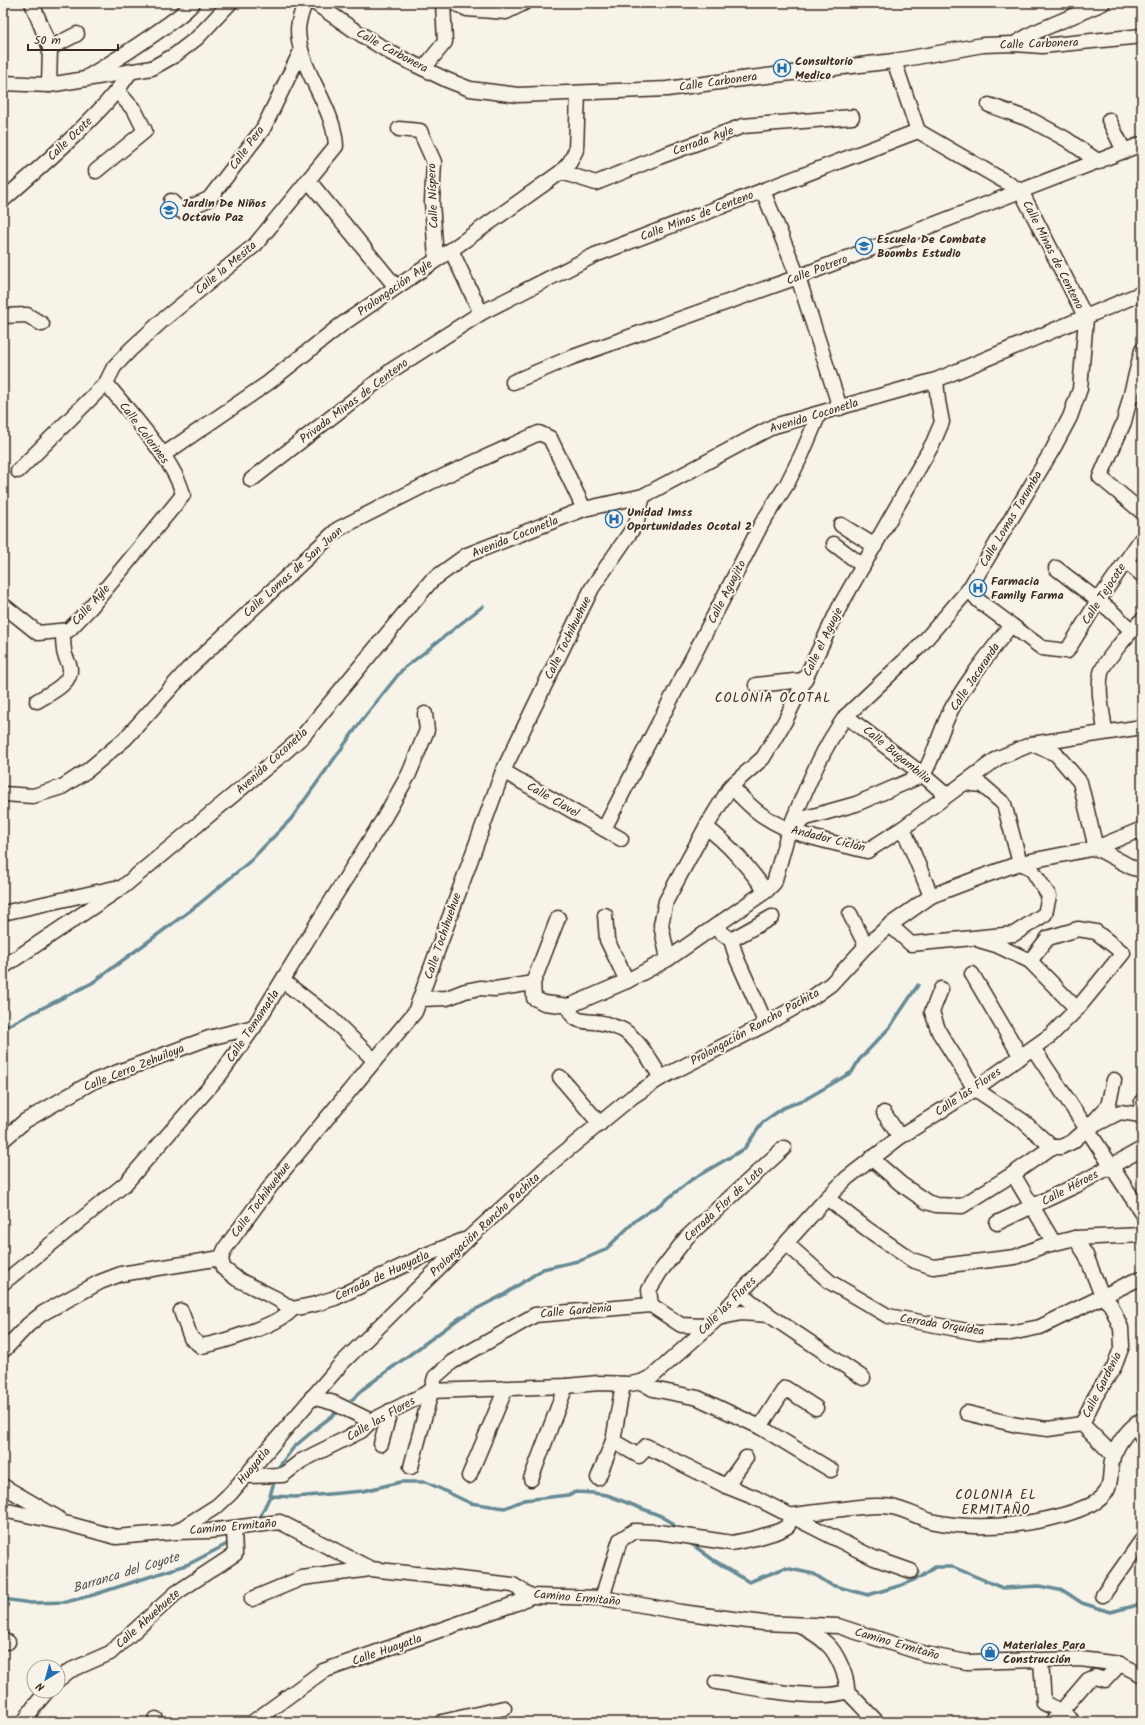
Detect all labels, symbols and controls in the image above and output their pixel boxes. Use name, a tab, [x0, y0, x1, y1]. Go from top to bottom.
street label: Calle Carbonera	[353, 24, 432, 78]
scale bar	[28, 26, 118, 52]
text: 50 m	[34, 31, 61, 50]
street label: Calle Carbonera	[999, 33, 1079, 55]
place label: Consultorio Medico	[795, 52, 854, 85]
hospital icon: Consultorio Medico	[772, 58, 792, 78]
street label: Calle Carbonera	[678, 67, 759, 97]
street label: Calle Ocote	[43, 112, 98, 166]
street label: Cerrada Ayle	[670, 121, 737, 161]
street label: Calle Pera	[224, 122, 270, 174]
street label: Calle Níspero	[422, 163, 444, 229]
street label: Calle Minas de Centeno	[637, 186, 757, 246]
place label: Jardin De Niños Octavio Paz	[182, 194, 266, 227]
street label: Calle Minas de Centeno	[1017, 197, 1089, 313]
school or university icon: Jardin De Niños Octavio Paz	[159, 200, 179, 220]
place label: Escuela De Combate Boombs Estudio	[877, 230, 986, 263]
street label: Calle la Mesita	[191, 236, 261, 300]
school or university icon: Escuela De Combate Boombs Estudio	[854, 236, 874, 256]
street label: Calle Potrero	[784, 250, 850, 290]
street label: Prolongación Ayle	[353, 255, 437, 321]
street label: Privada Minas de Centeno	[296, 354, 412, 448]
street label: Avenida Coconetla	[767, 393, 861, 439]
street label: Calle Colorines	[114, 398, 174, 468]
street label: Calle Lomas Tarumba	[975, 467, 1047, 571]
place label: Unidad Imss Oportunidades Ocotal 2	[627, 503, 752, 536]
hospital icon: Unidad Imss Oportunidades Ocotal 2	[604, 509, 624, 529]
street label: Avenida Coconetla	[469, 511, 561, 563]
street label: Calle Lomas de San Juan	[239, 522, 347, 622]
street label: Calle Aguajito	[703, 557, 751, 627]
street label: Calle Tejocote	[1077, 559, 1131, 629]
place label: Farmacia Family Farma	[991, 572, 1064, 605]
hospital icon: Farmacia Family Farma	[968, 578, 988, 598]
street label: Calle Ayle	[67, 580, 115, 630]
street label: Calle Tochihuehue	[540, 593, 597, 683]
street label: Calle el Aguaje	[798, 604, 848, 680]
street label: Calle Jacaranda	[945, 639, 1005, 715]
district label: COLONIA OCOTAL	[715, 688, 831, 709]
street label: Calle Bugambilia	[858, 721, 936, 789]
street label: Avenida Coconetla	[232, 723, 313, 799]
street label: Calle Clavel	[523, 777, 583, 823]
street label: Andador Ciclón	[789, 821, 867, 857]
street label: Calle Tochihuehue	[419, 890, 467, 982]
street label: Prolongación Rancho Pachita	[687, 983, 823, 1070]
street label: Calle Temamatla	[222, 985, 285, 1066]
street label: Calle Cerro Zehuiloya	[81, 1039, 188, 1097]
street label: Calle las Flores	[931, 1063, 1005, 1121]
street label: Calle Tochihuehue	[226, 1158, 296, 1242]
street label: Cerrada Flor de Loto	[679, 1161, 769, 1247]
street label: Calle Héroes	[1038, 1165, 1102, 1211]
street label: Prolongación Rancho Pachita	[426, 1168, 545, 1281]
street label: Cerrada de Huayatla	[331, 1246, 433, 1306]
street label: Calle las Flores	[693, 1272, 761, 1340]
street label: Calle Gardenia	[539, 1298, 613, 1324]
street label: Cerrada Orquídea	[898, 1309, 986, 1341]
street label: Calle Gardenia	[1077, 1348, 1127, 1421]
street label: Calle las Flores	[343, 1392, 419, 1446]
street label: Huayatla	[233, 1443, 276, 1489]
district label: COLONIA EL ERMITAÑO	[955, 1485, 1037, 1521]
street label: Camino Ermitaño	[189, 1514, 277, 1540]
water label: Barranca del Coyote	[70, 1546, 183, 1599]
street label: Calle Ahuehuete	[111, 1584, 185, 1653]
street label: Camino Ermitaño	[533, 1585, 621, 1611]
street label: Camino Ermitaño	[852, 1623, 942, 1665]
street label: Calle Huayatla	[349, 1629, 425, 1671]
place label: Materiales Para Construcción	[1003, 1636, 1086, 1669]
shop icon: Materiales Para Construcción	[980, 1642, 1000, 1662]
north arrow	[26, 1659, 66, 1699]
text: N	[32, 1677, 49, 1695]

